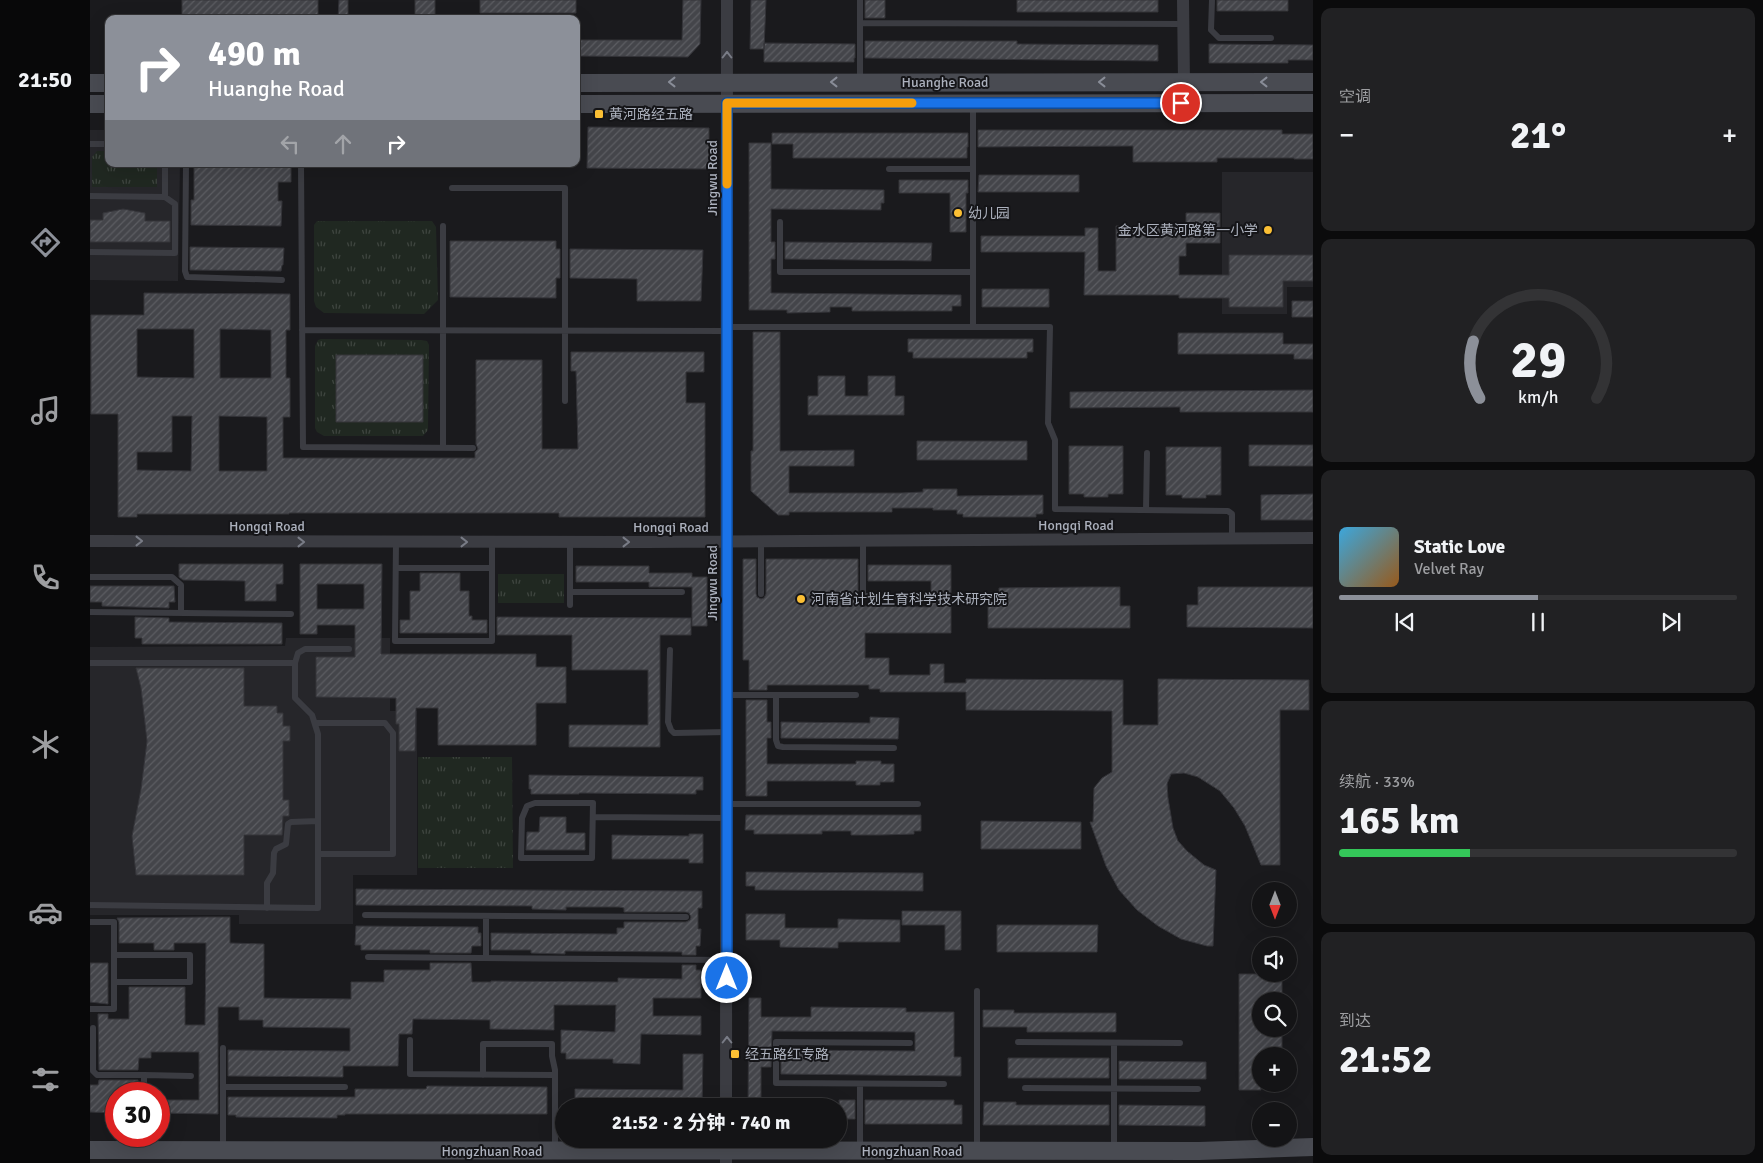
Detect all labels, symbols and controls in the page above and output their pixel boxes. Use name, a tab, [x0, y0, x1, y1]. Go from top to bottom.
text: 490 m	[208, 32, 301, 75]
icon: right	[125, 35, 190, 100]
one-way arrow	[722, 51, 732, 58]
text: 21:50	[18, 66, 72, 93]
street label: Huanghe Road	[902, 74, 988, 91]
text: Huanghe Road	[208, 75, 345, 102]
one-way arrow	[668, 77, 676, 87]
one-way arrow	[830, 77, 838, 87]
one-way arrow	[1098, 77, 1106, 87]
one-way arrow	[1260, 77, 1268, 87]
pin	[1160, 82, 1202, 124]
text: 空调	[1339, 87, 1371, 107]
icon: arrive	[1167, 89, 1195, 117]
place label: 黄河路经五路	[609, 106, 693, 123]
marker: 黄河路经五路	[593, 108, 605, 120]
text: 21°	[1510, 112, 1566, 159]
text: −	[1339, 118, 1354, 152]
text: +	[1722, 118, 1737, 152]
icon: left	[276, 130, 304, 158]
icon: ahead	[329, 130, 357, 158]
icon: right	[382, 130, 410, 158]
street label: Jingwu Road	[704, 140, 721, 216]
place label: 幼儿园	[968, 205, 1010, 222]
marker: 幼儿园	[952, 207, 964, 219]
place label: 金水区黄河路第一小学	[1118, 222, 1258, 239]
marker: 金水区黄河路第一小学	[1262, 224, 1274, 236]
icon: directions	[28, 225, 63, 260]
text: 29	[1510, 328, 1566, 392]
text: km/h	[1518, 386, 1558, 408]
icon: music	[28, 393, 63, 428]
street label: Hongqi Road	[1038, 517, 1114, 534]
street label: Hongqi Road	[229, 518, 305, 535]
street label: Hongqi Road	[633, 519, 709, 536]
text: Static Love	[1414, 535, 1505, 559]
one-way arrow	[135, 536, 143, 546]
one-way arrow	[298, 537, 305, 547]
one-way arrow	[460, 537, 468, 547]
one-way arrow	[622, 537, 630, 547]
street label: Jingwu Road	[704, 545, 721, 621]
text: Velvet Ray	[1414, 559, 1484, 579]
icon: phone	[28, 560, 63, 595]
place label: 河南省计划生育科学技术研究院	[811, 591, 1007, 608]
marker: 河南省计划生育科学技术研究院	[795, 593, 807, 605]
icon: previous	[1391, 608, 1419, 636]
icon: pause	[1524, 608, 1552, 636]
icon: next	[1657, 608, 1685, 636]
icon: climate	[28, 727, 63, 762]
text: 续航 · 33%	[1339, 772, 1415, 792]
text: 165 km	[1339, 797, 1460, 844]
north arrow	[1252, 882, 1298, 928]
map controls	[1252, 882, 1297, 1147]
icon: car	[28, 895, 63, 930]
button: sound	[1252, 937, 1297, 982]
position arrow	[700, 951, 752, 1003]
button: search	[1252, 992, 1297, 1037]
text: 到达	[1339, 1011, 1371, 1031]
one-way arrow	[721, 1036, 732, 1044]
text: 21:52	[1339, 1036, 1432, 1083]
place label: 经五路红专路	[745, 1046, 829, 1063]
button: +	[1252, 1047, 1297, 1092]
marker: 经五路红专路	[729, 1048, 741, 1060]
icon: filters	[28, 1062, 63, 1097]
speed limit sign: 30	[105, 1082, 170, 1147]
button: −	[1252, 1102, 1297, 1147]
text: 21:52 · 2 分钟 · 740 m	[612, 1111, 790, 1135]
street label: Hongzhuan Road	[441, 1143, 543, 1160]
street label: Hongzhuan Road	[861, 1143, 963, 1160]

